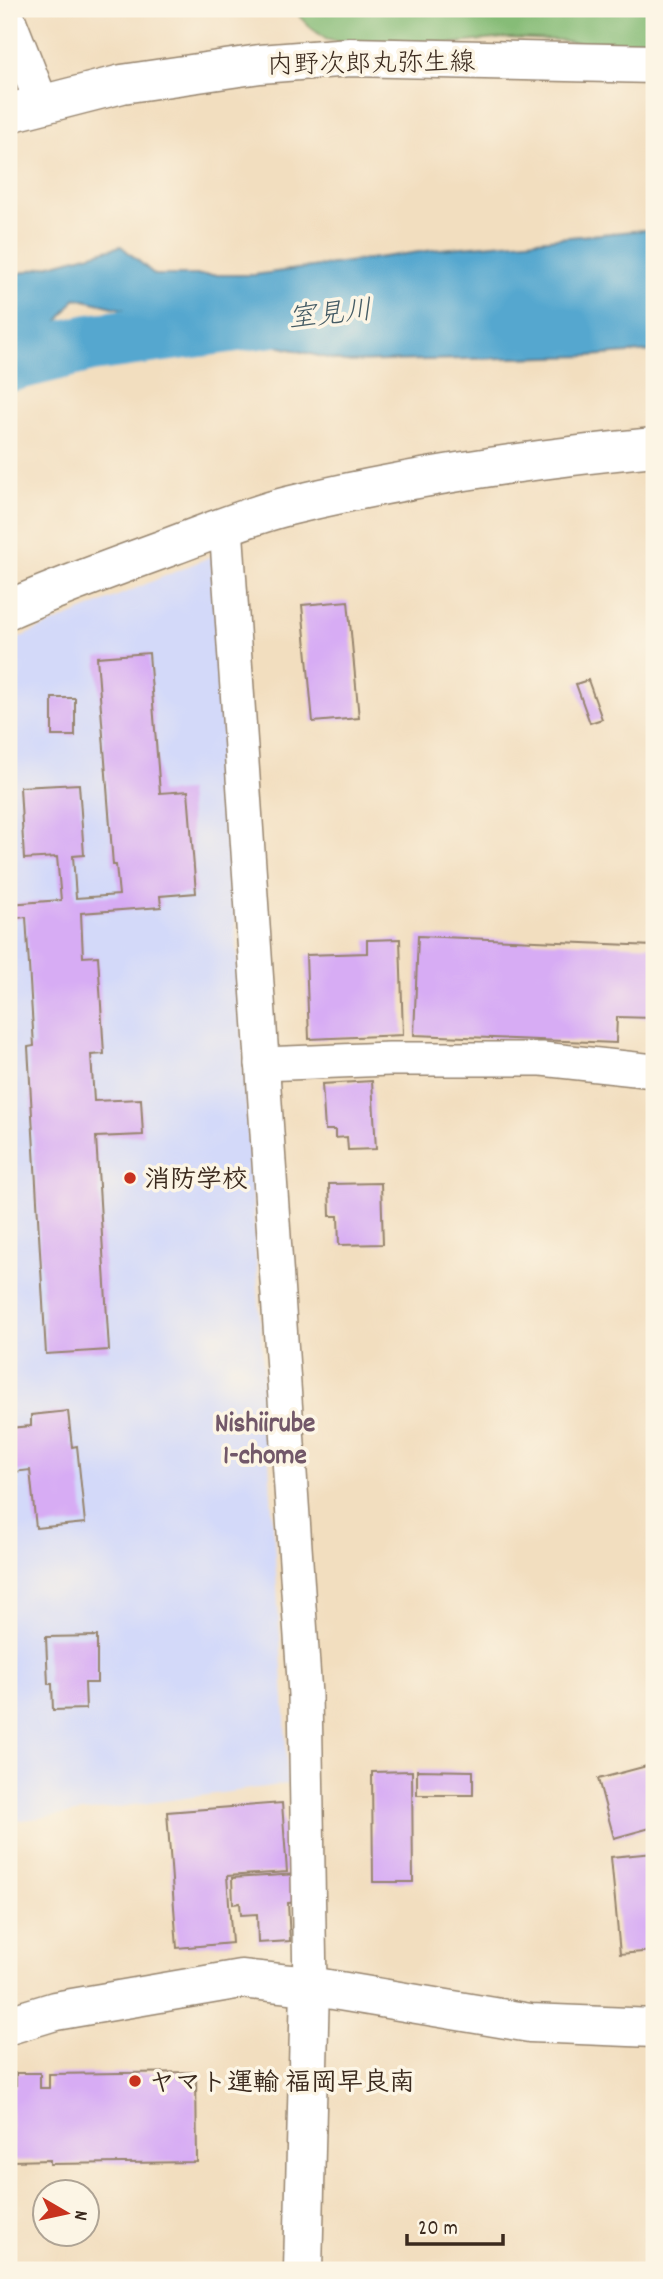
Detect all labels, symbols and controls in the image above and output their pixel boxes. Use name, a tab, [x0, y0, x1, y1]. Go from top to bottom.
street label: 内野次郎丸弥生線	[267, 45, 475, 86]
water label: 室見川	[287, 293, 374, 341]
place label: 消防学校	[144, 1163, 248, 1200]
marker: 消防学校	[122, 1170, 138, 1186]
district label: Nishiirube 1-chome	[215, 1406, 315, 1478]
place label: ヤマト運輸 福岡早良南	[149, 2066, 415, 2103]
marker: ヤマト運輸 福岡早良南	[127, 2073, 143, 2089]
north arrow	[32, 2178, 102, 2248]
scale bar	[407, 2202, 504, 2246]
text: N	[65, 2208, 93, 2222]
text: 20 m	[418, 2215, 458, 2245]

